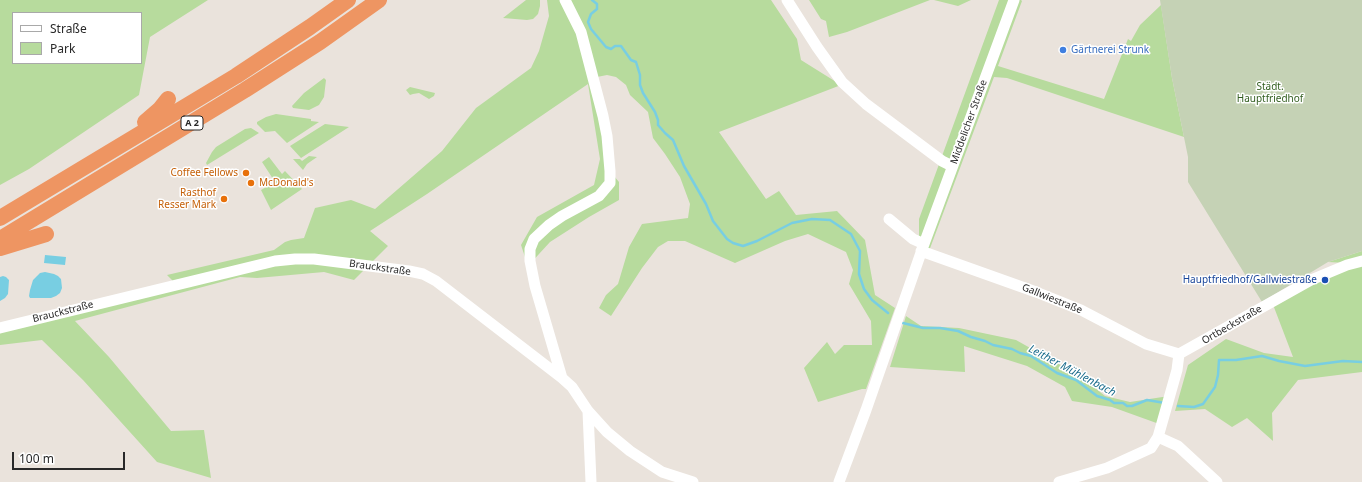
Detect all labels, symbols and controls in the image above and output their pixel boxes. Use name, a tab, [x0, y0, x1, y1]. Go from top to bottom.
legend	[12, 12, 142, 64]
text: Straße	[50, 20, 87, 37]
text: Park	[50, 40, 75, 57]
place label: Gärtnerei Strunk	[1071, 44, 1149, 56]
marker: Gärtnerei Strunk	[1058, 45, 1068, 55]
street label: Middelicher Straße	[948, 78, 990, 166]
park label: Städt. Hauptfriedhof	[1237, 81, 1303, 104]
road number: A 2	[181, 116, 203, 130]
place label: Coffee Fellows	[170, 167, 238, 179]
marker: Coffee Fellows	[241, 168, 251, 178]
place label: McDonald's	[259, 177, 313, 189]
marker: McDonald's	[246, 178, 256, 188]
place label: Rasthof Resser Mark	[158, 187, 216, 210]
marker: Rasthof Resser Mark	[219, 194, 229, 204]
street label: Brauckstraße	[348, 258, 412, 278]
place label: Hauptfriedhof/Gallwiestraße	[1183, 274, 1317, 286]
marker: Hauptfriedhof/Gallwiestraße	[1320, 275, 1330, 285]
street label: Gallwiestraße	[1020, 281, 1084, 317]
street label: Brauckstraße	[31, 299, 95, 325]
street label: Ortbeckstraße	[1200, 303, 1264, 347]
water label: Leither Mühlenbach	[1026, 342, 1118, 400]
scale bar	[14, 444, 127, 470]
text: 100 m	[19, 450, 54, 467]

